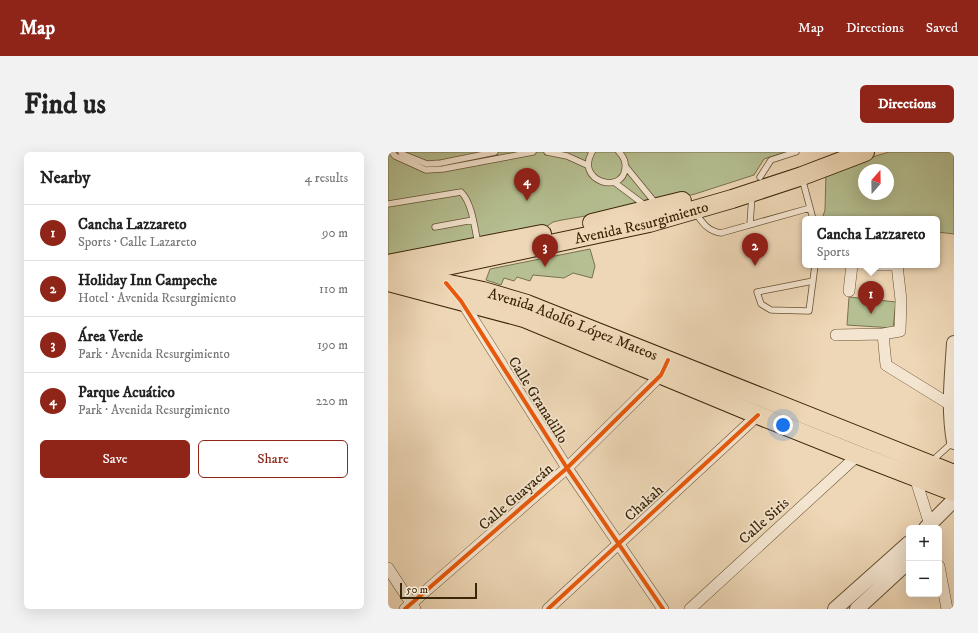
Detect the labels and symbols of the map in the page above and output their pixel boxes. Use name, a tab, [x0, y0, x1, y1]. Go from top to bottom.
north arrow	[858, 164, 894, 200]
pin: 4	[514, 168, 540, 201]
street label: Avenida Resurgimiento	[573, 197, 711, 248]
pin: 2	[742, 233, 768, 266]
pin: 3	[532, 234, 558, 267]
pin: 1	[858, 281, 884, 314]
street label: Avenida Adolfo López Mateos	[486, 284, 661, 365]
street label: Calle Granadillo	[504, 353, 572, 447]
your location	[773, 415, 793, 435]
street label: Calle Guayacán	[475, 459, 557, 535]
street label: Chakah	[621, 481, 668, 525]
street label: Calle Siris	[735, 494, 793, 548]
scale bar	[400, 581, 477, 600]

